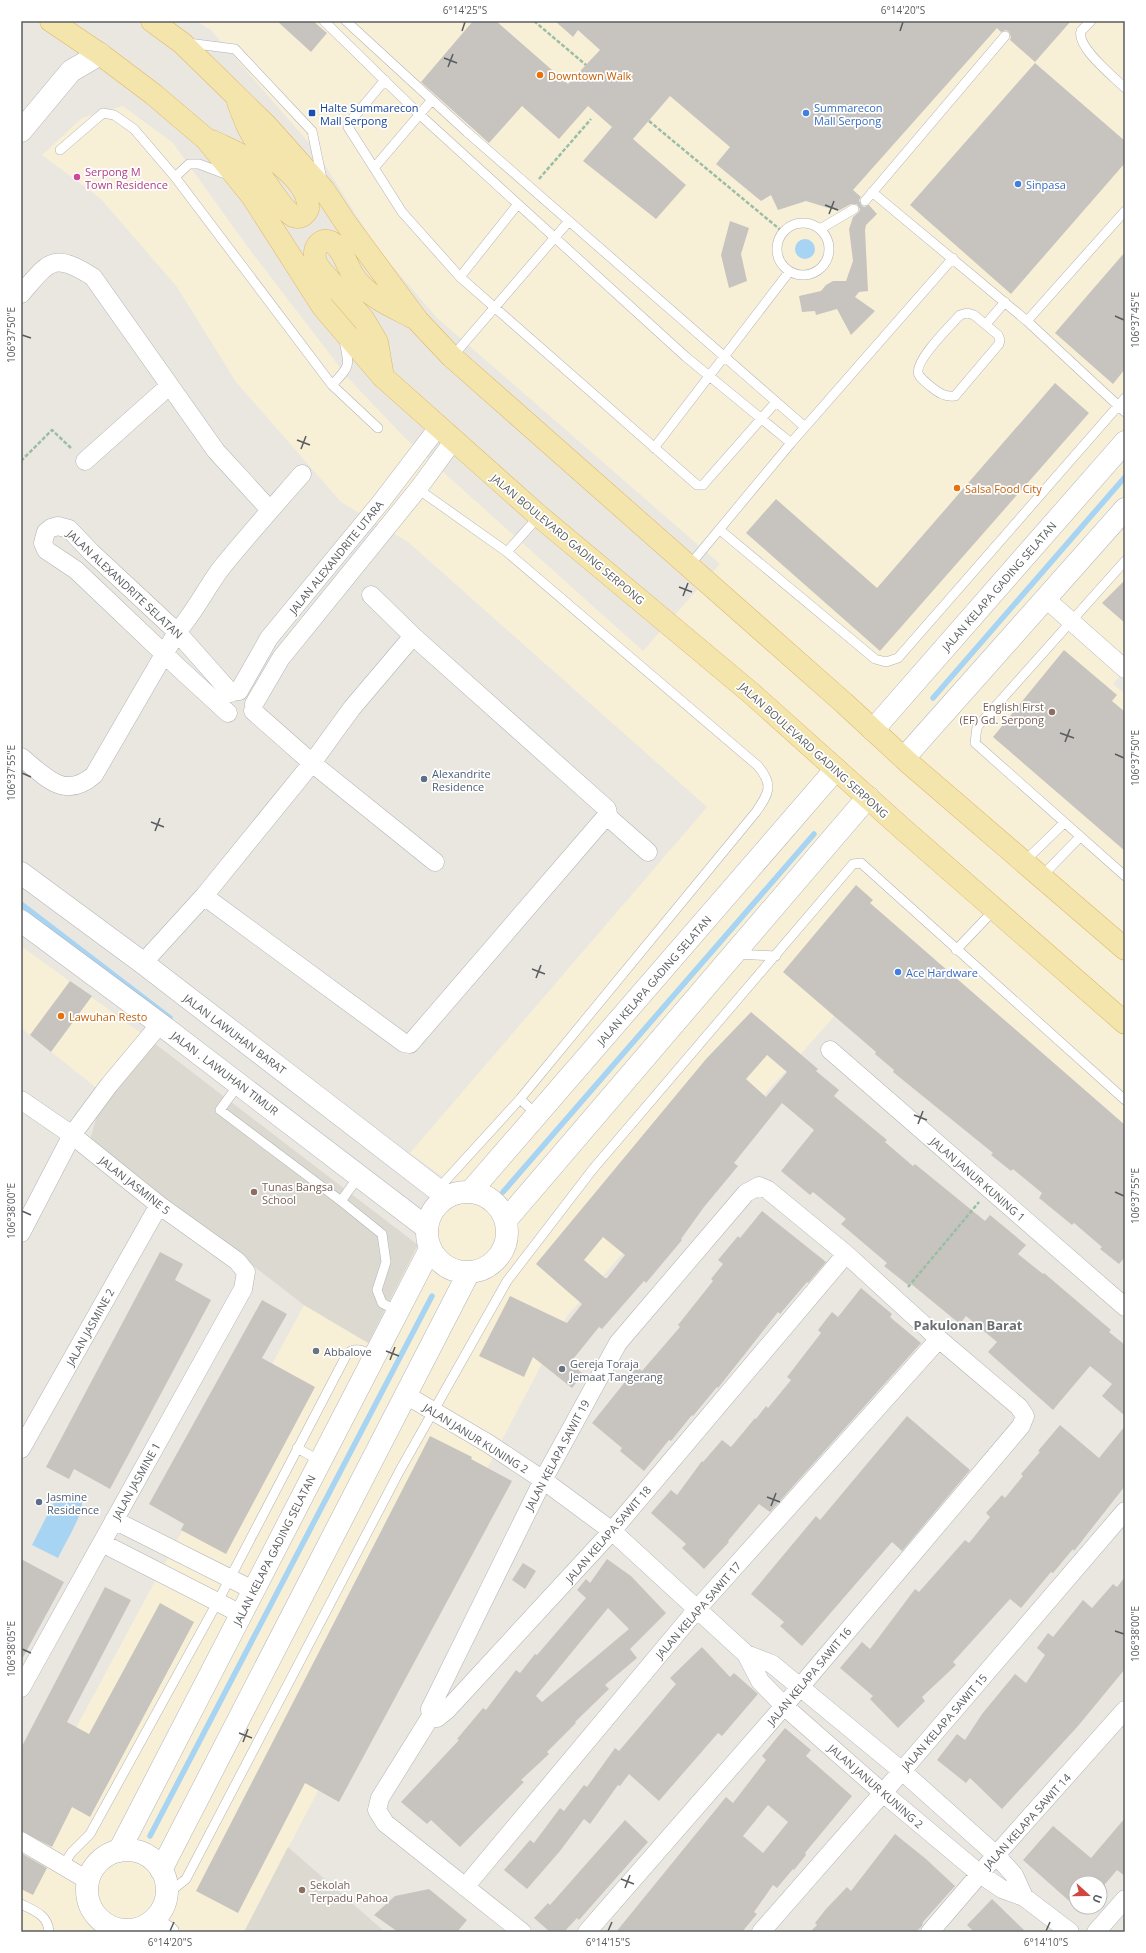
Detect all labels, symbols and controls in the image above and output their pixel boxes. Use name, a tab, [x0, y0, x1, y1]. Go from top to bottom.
text: 6°14'25"S	[443, 3, 487, 17]
text: 6°14'20"S	[881, 3, 925, 17]
place label: Downtown Walk	[548, 68, 632, 83]
marker: Downtown Walk	[535, 70, 545, 80]
place label: Halte Summarecon Mall Serpong	[320, 100, 419, 128]
place label: Summarecon Mall Serpong	[814, 100, 883, 128]
marker: Halte Summarecon Mall Serpong	[307, 108, 317, 118]
marker: Summarecon Mall Serpong	[801, 108, 811, 118]
place label: Serpong M Town Residence	[85, 164, 168, 192]
marker: Serpong M Town Residence	[72, 172, 82, 182]
place label: Sinpasa	[1026, 177, 1066, 192]
marker: Sinpasa	[1013, 179, 1023, 189]
text: 106°37'45"E	[1128, 292, 1142, 348]
text: 106°37'50"E	[4, 307, 18, 363]
street label: JALAN BOULEVARD GADING SERPONG	[487, 470, 648, 608]
place label: Salsa Food City	[965, 481, 1042, 496]
marker: Salsa Food City	[952, 483, 962, 493]
street label: JALAN ALEXANDRITE UTARA	[285, 497, 386, 618]
street label: JALAN KELAPA GADING SELATAN	[938, 518, 1059, 655]
street label: JALAN ALEXANDRITE SELATAN	[63, 526, 186, 642]
street label: JALAN BOULEVARD GADING SERPONG	[735, 678, 892, 821]
place label: English First (EF) Gd. Serpong	[960, 699, 1044, 727]
marker: English First (EF) Gd. Serpong	[1047, 707, 1057, 717]
text: 106°37'50"E	[1128, 730, 1142, 786]
text: 106°37'55"E	[4, 745, 18, 801]
place label: Alexandrite Residence	[432, 766, 491, 794]
marker: Alexandrite Residence	[419, 774, 429, 784]
street label: JALAN KELAPA GADING SELATAN	[593, 912, 714, 1049]
place label: Ace Hardware	[906, 965, 978, 980]
marker: Ace Hardware	[893, 967, 903, 977]
street label: JALAN LAWUHAN BARAT	[180, 990, 289, 1078]
place label: Lawuhan Resto	[69, 1009, 148, 1024]
marker: Lawuhan Resto	[56, 1011, 66, 1021]
street label: JALAN . LAWUHAN TIMUR	[168, 1027, 282, 1118]
street label: JALAN JANUR KUNING 1	[927, 1133, 1029, 1224]
street label: JALAN JASMINE 5	[96, 1152, 174, 1217]
text: 106°37'55"E	[1128, 1168, 1142, 1224]
place label: Tunas Bangsa School	[262, 1179, 333, 1207]
text: 106°38'00"E	[4, 1183, 18, 1239]
marker: Tunas Bangsa School	[249, 1187, 259, 1197]
street label: JALAN JASMINE 2	[62, 1286, 117, 1369]
district label: Pakulonan Barat	[914, 1316, 1023, 1334]
place label: Abbalove	[324, 1344, 372, 1359]
marker: Abbalove	[311, 1346, 321, 1356]
place label: Gereja Toraja Jemaat Tangerang	[569, 1356, 663, 1384]
marker: Gereja Toraja Jemaat Tangerang	[557, 1364, 567, 1374]
street label: JALAN KELAPA SAWIT 19	[521, 1397, 593, 1514]
street label: JALAN JANUR KUNING 2	[420, 1399, 531, 1476]
street label: JALAN JASMINE 1	[108, 1440, 163, 1523]
street label: JALAN KELAPA GADING SELATAN	[229, 1472, 319, 1629]
street label: JALAN KELAPA SAWIT 18	[561, 1482, 654, 1586]
place label: Jasmine Residence	[46, 1489, 99, 1517]
marker: Jasmine Residence	[34, 1497, 44, 1507]
street label: JALAN KELAPA SAWIT 17	[651, 1558, 744, 1662]
text: 106°38'00"E	[1128, 1606, 1142, 1662]
text: 106°38'05"E	[4, 1621, 18, 1677]
street label: JALAN KELAPA SAWIT 16	[763, 1624, 854, 1729]
street label: JALAN KELAPA SAWIT 15	[897, 1670, 990, 1774]
street label: JALAN JANUR KUNING 2	[825, 1740, 927, 1831]
street label: JALAN KELAPA SAWIT 14	[979, 1770, 1074, 1873]
north arrow	[1068, 1875, 1108, 1915]
place label: Sekolah Terpadu Pahoa	[310, 1877, 388, 1905]
marker: Sekolah Terpadu Pahoa	[297, 1885, 307, 1895]
text: U	[1089, 1892, 1106, 1905]
text: 6°14'20"S	[148, 1935, 192, 1949]
text: 6°14'15"S	[586, 1935, 630, 1949]
text: 6°14'10"S	[1024, 1935, 1068, 1949]

